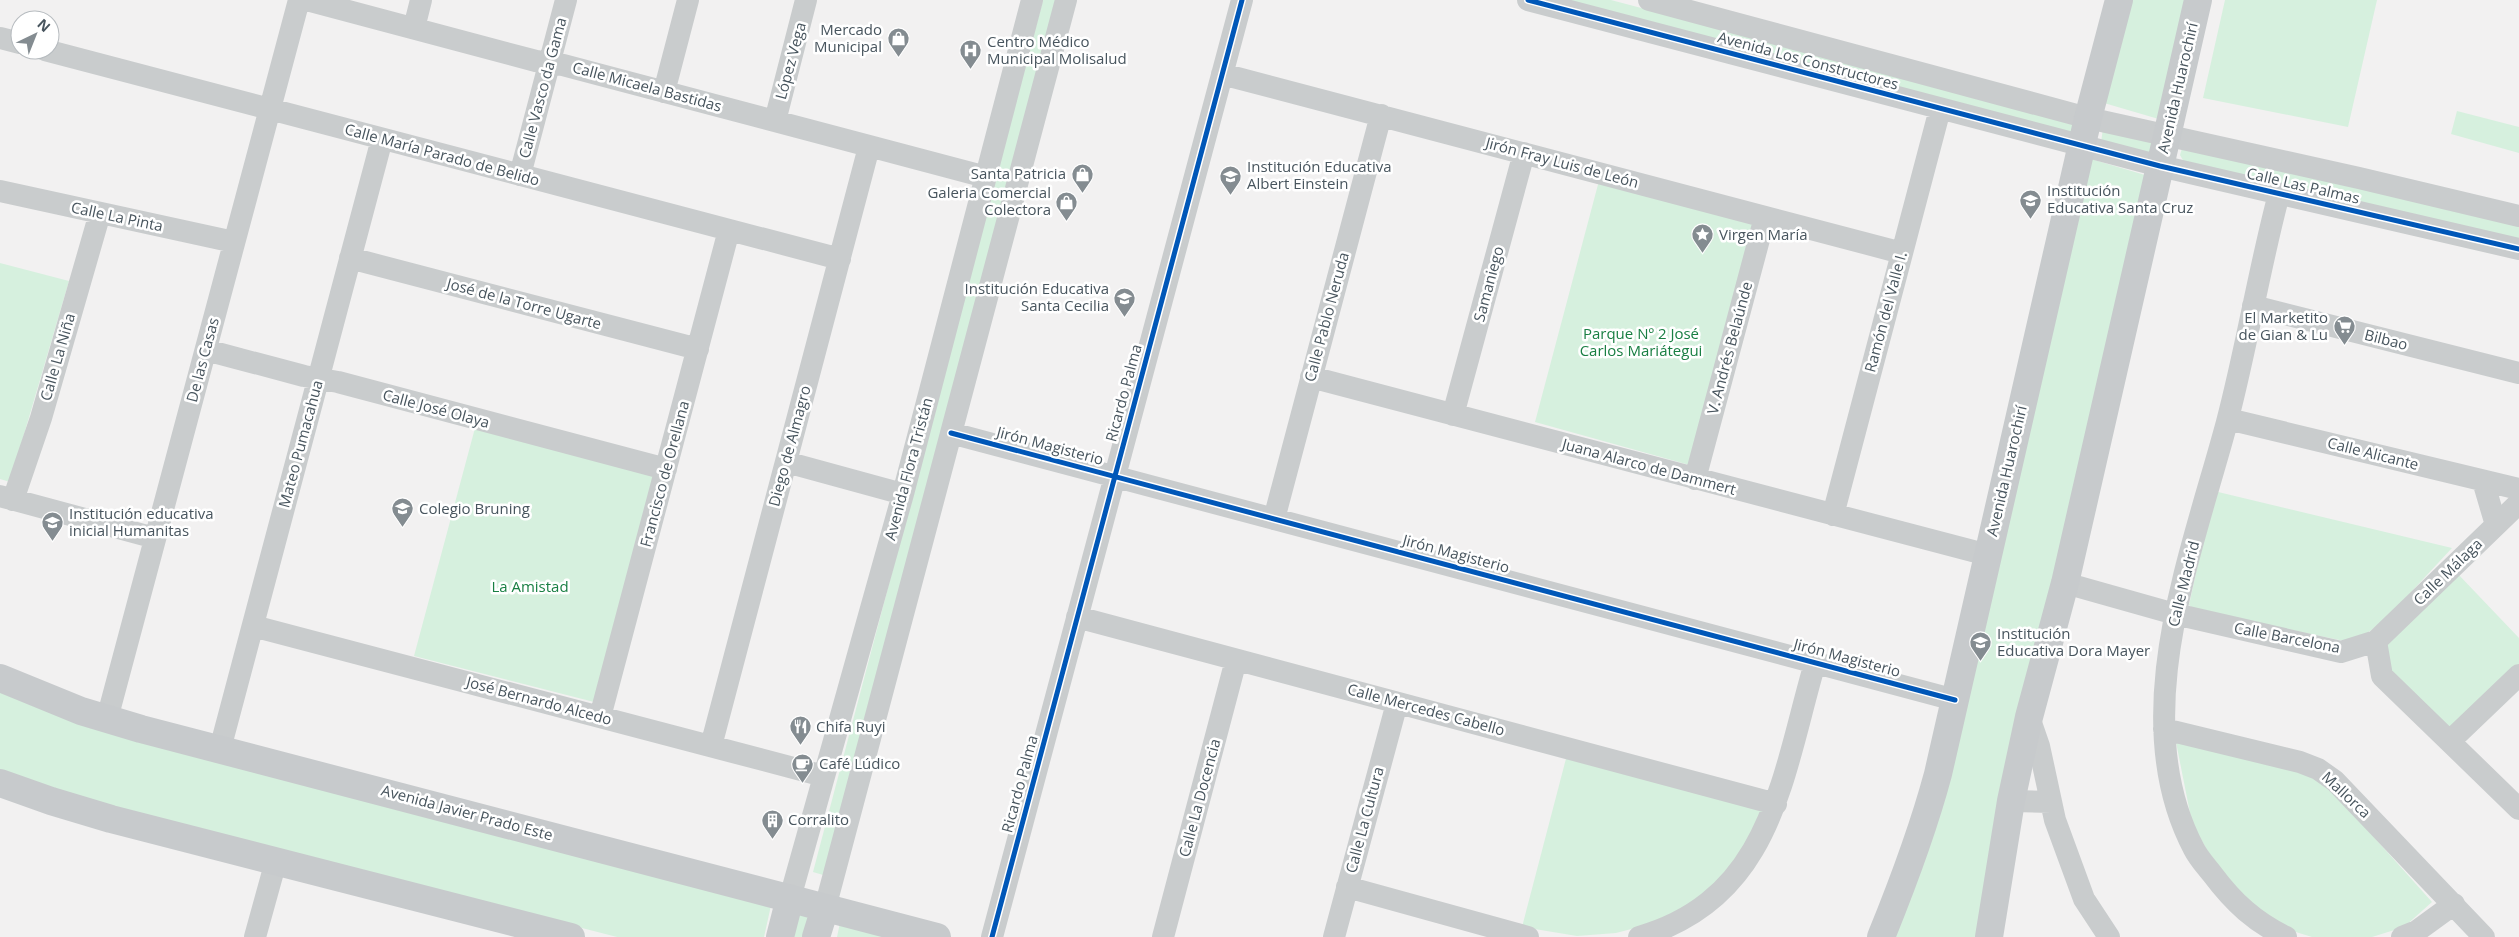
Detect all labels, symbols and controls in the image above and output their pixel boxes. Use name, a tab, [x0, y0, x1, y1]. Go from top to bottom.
north arrow	[10, 10, 60, 60]
text: N	[34, 14, 55, 36]
street label: Calle Vasco da Gama	[514, 15, 570, 160]
place label: Mercado Municipal	[814, 19, 882, 56]
street label: Avenida Huarochirí	[2152, 19, 2202, 155]
street label: López Vega	[770, 20, 810, 102]
street label: Avenida Los Constructores	[1716, 26, 1901, 94]
shop icon: Mercado Municipal	[886, 27, 910, 58]
place label: Centro Médico Municipal Molisalud	[987, 31, 1127, 68]
hospital icon: Centro Médico Municipal Molisalud	[959, 39, 983, 70]
street label: Calle Micaela Bastidas	[570, 56, 724, 116]
street label: Calle María Parado de Belido	[343, 118, 542, 190]
street label: Jirón Fray Luis de León	[1482, 131, 1641, 192]
place label: Institución Educativa Albert Einstein	[1247, 156, 1392, 193]
shop icon: Santa Patricia	[1070, 162, 1094, 193]
street label: Calle Las Palmas	[2245, 162, 2362, 208]
place label: Santa Patricia	[971, 163, 1066, 183]
school or university icon: Institución Educativa Albert Einstein	[1219, 164, 1243, 195]
place label: Institución Educativa Santa Cruz	[2047, 180, 2193, 217]
place label: Galeria Comercial Colectora	[927, 182, 1051, 219]
school or university icon: Institución Educativa Santa Cruz	[2019, 188, 2043, 219]
shop icon: Galeria Comercial Colectora	[1055, 190, 1079, 221]
street label: Calle La Pinta	[69, 197, 165, 236]
place icon: Virgen María	[1691, 223, 1715, 254]
place label: Virgen María	[1719, 224, 1808, 244]
street label: Samaniego	[1468, 244, 1508, 324]
street label: Ramón del Valle I.	[1859, 249, 1911, 374]
street label: Calle Pablo Neruda	[1299, 250, 1353, 384]
street label: José de la Torre Ugarte	[443, 272, 604, 333]
place label: Institución Educativa Santa Cecilia	[965, 278, 1109, 315]
street label: V. Andrés Belaúnde	[1702, 279, 1756, 416]
school or university icon: Institución Educativa Santa Cecilia	[1113, 286, 1137, 317]
place label: El Marketito de Gian & Lu	[2239, 307, 2328, 344]
street label: Calle La Niña	[35, 311, 79, 403]
street label: De las Casas	[181, 315, 223, 404]
supermarket icon: El Marketito de Gian & Lu	[2332, 315, 2356, 346]
park label: Parque Nº 2 José Carlos Mariátegui	[1580, 323, 1702, 360]
street label: Bilbao	[2363, 324, 2410, 354]
street label: Ricardo Palma	[1100, 342, 1146, 444]
street label: Mateo Pumacahua	[273, 378, 327, 510]
street label: Diego de Almagro	[763, 383, 815, 508]
street label: Calle José Olaya	[381, 384, 492, 432]
street label: Avenida Flora Tristán	[879, 395, 937, 542]
street label: Francisco de Orellana	[635, 398, 693, 549]
street label: Avenida Huarochirí	[1981, 402, 2031, 538]
street label: Jirón Magisterio	[993, 421, 1106, 469]
street label: Calle Alicante	[2326, 432, 2421, 474]
street label: Juana Alarco de Dammert	[1558, 433, 1738, 499]
school or university icon: Colegio Bruning	[391, 497, 415, 528]
place label: Colegio Bruning	[419, 498, 530, 518]
place label: Institución educativa inicial Humanitas	[69, 503, 214, 540]
school or university icon: Institución educativa inicial Humanitas	[41, 511, 65, 542]
street label: Jirón Magisterio	[1399, 529, 1512, 577]
street label: Calle Málaga	[2409, 533, 2486, 609]
street label: Calle Madrid	[2163, 539, 2203, 629]
park label: La Amistad	[491, 576, 569, 596]
street label: Calle Barcelona	[2232, 617, 2342, 657]
place label: Institución Educativa Dora Mayer	[1997, 623, 2150, 660]
school or university icon: Institución Educativa Dora Mayer	[1969, 631, 1993, 662]
street label: Jirón Magisterio	[1790, 633, 1903, 681]
street label: José Bernardo Alcedo	[462, 670, 614, 729]
street label: Calle Mercedes Cabello	[1345, 678, 1507, 740]
restaurant icon: Chifa Ruyi	[788, 715, 812, 746]
place label: Chifa Ruyi	[816, 716, 885, 736]
street label: Ricardo Palma	[996, 733, 1042, 835]
street label: Calle La Docencia	[1174, 736, 1224, 859]
cafe icon: Café Lúdico	[791, 752, 815, 783]
place label: Café Lúdico	[819, 753, 900, 773]
street label: Calle La Cultura	[1340, 764, 1388, 875]
street label: Mallorca	[2318, 766, 2375, 822]
street label: Avenida Javier Prado Este	[379, 780, 555, 845]
building icon: Corralito	[760, 808, 784, 839]
place label: Corralito	[788, 809, 849, 829]

